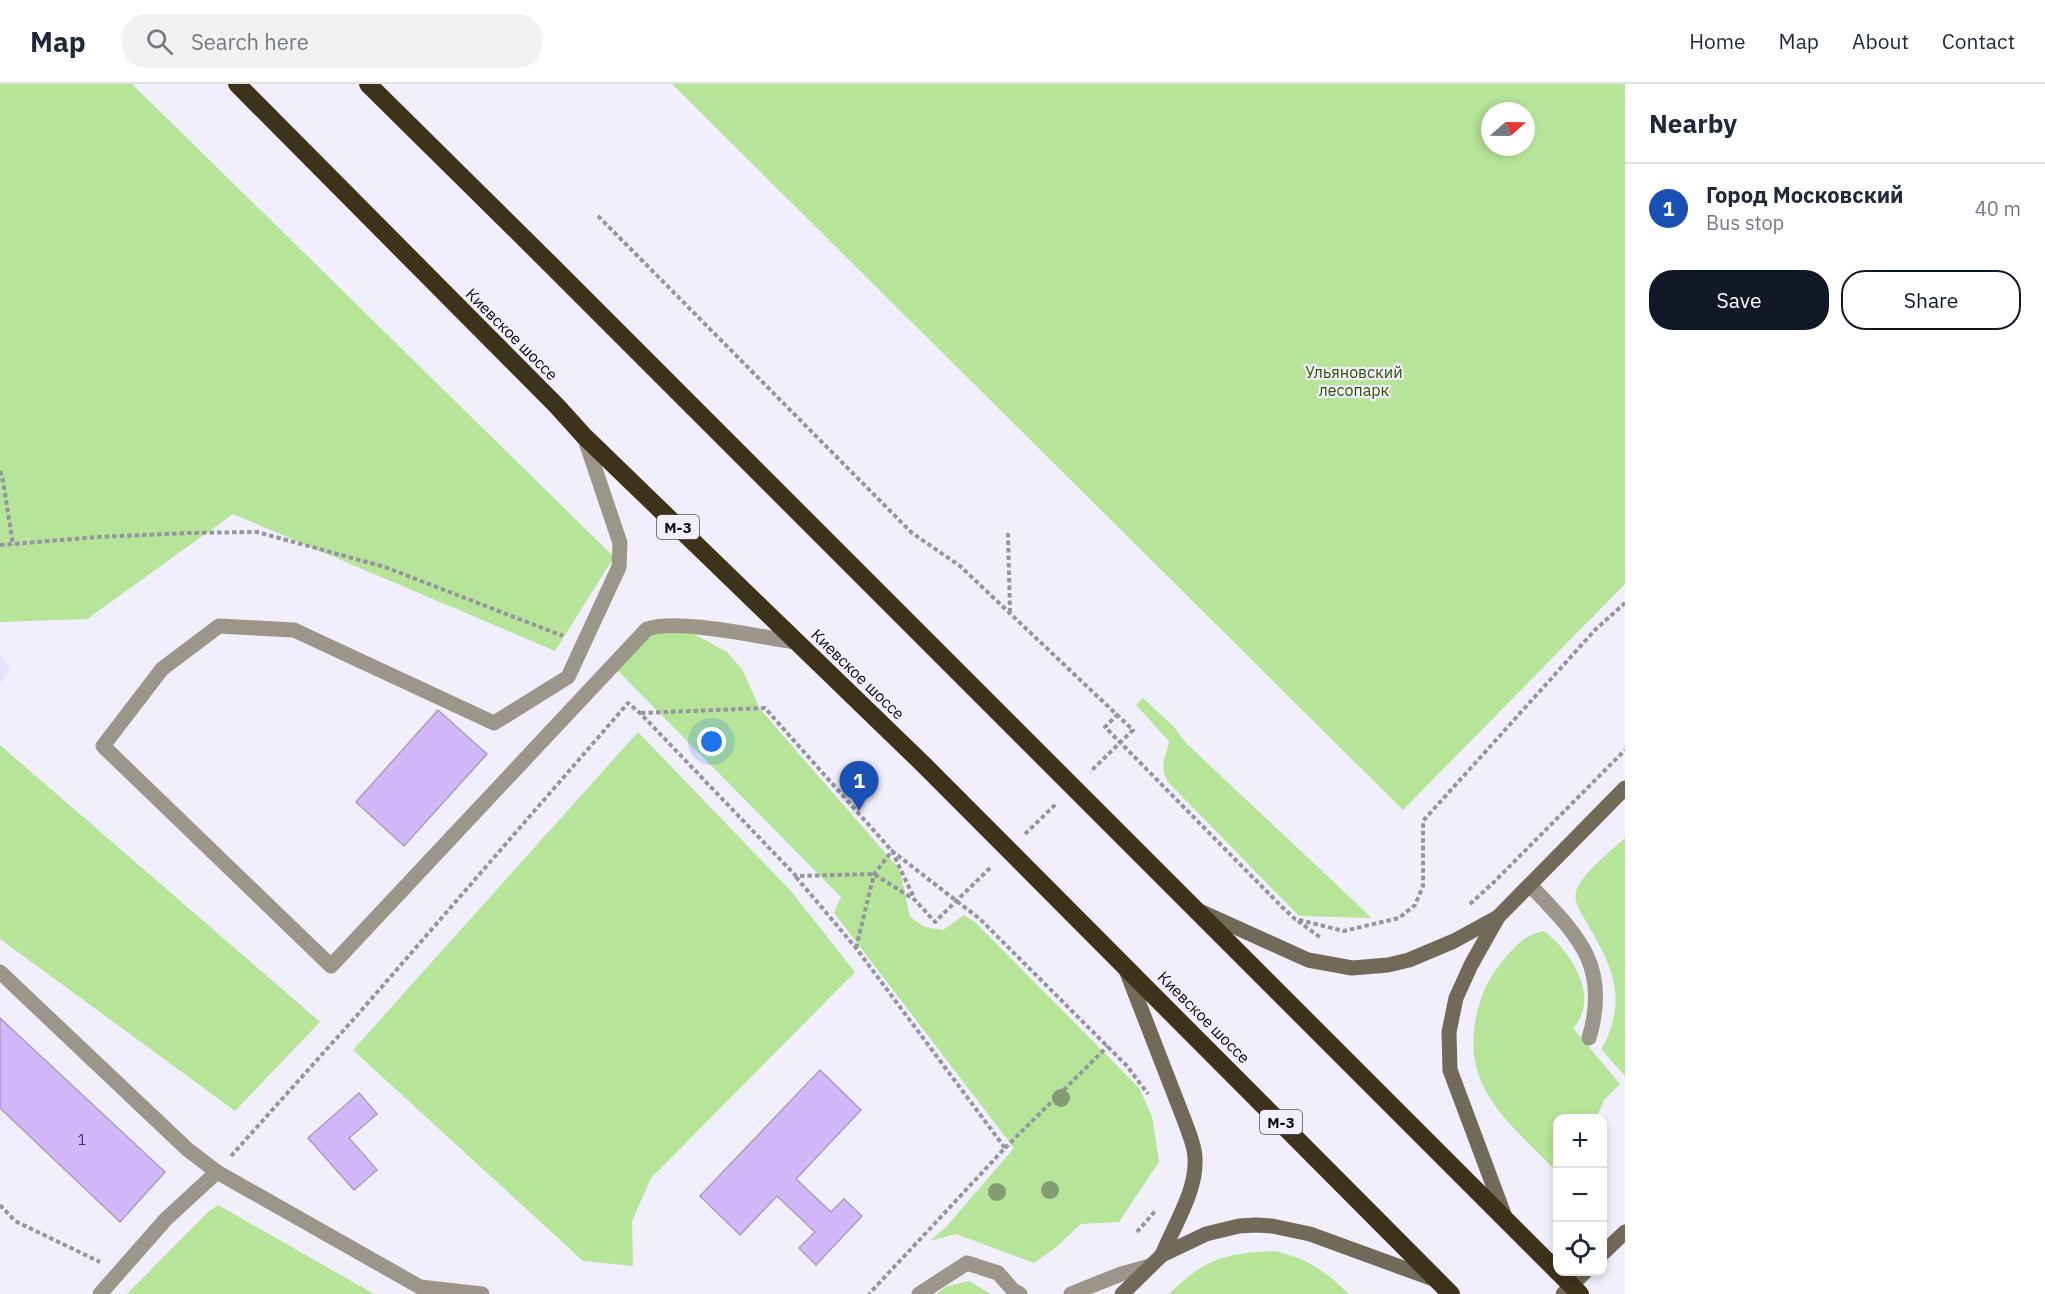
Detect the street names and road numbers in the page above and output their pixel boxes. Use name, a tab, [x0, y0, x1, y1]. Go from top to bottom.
street label: Киевское шоссе	[462, 284, 562, 384]
road number: М-3	[657, 515, 699, 539]
street label: Киевское шоссе	[807, 624, 909, 724]
street label: Киевское шоссе	[1154, 967, 1254, 1067]
road number: М-3	[1260, 1110, 1302, 1134]

